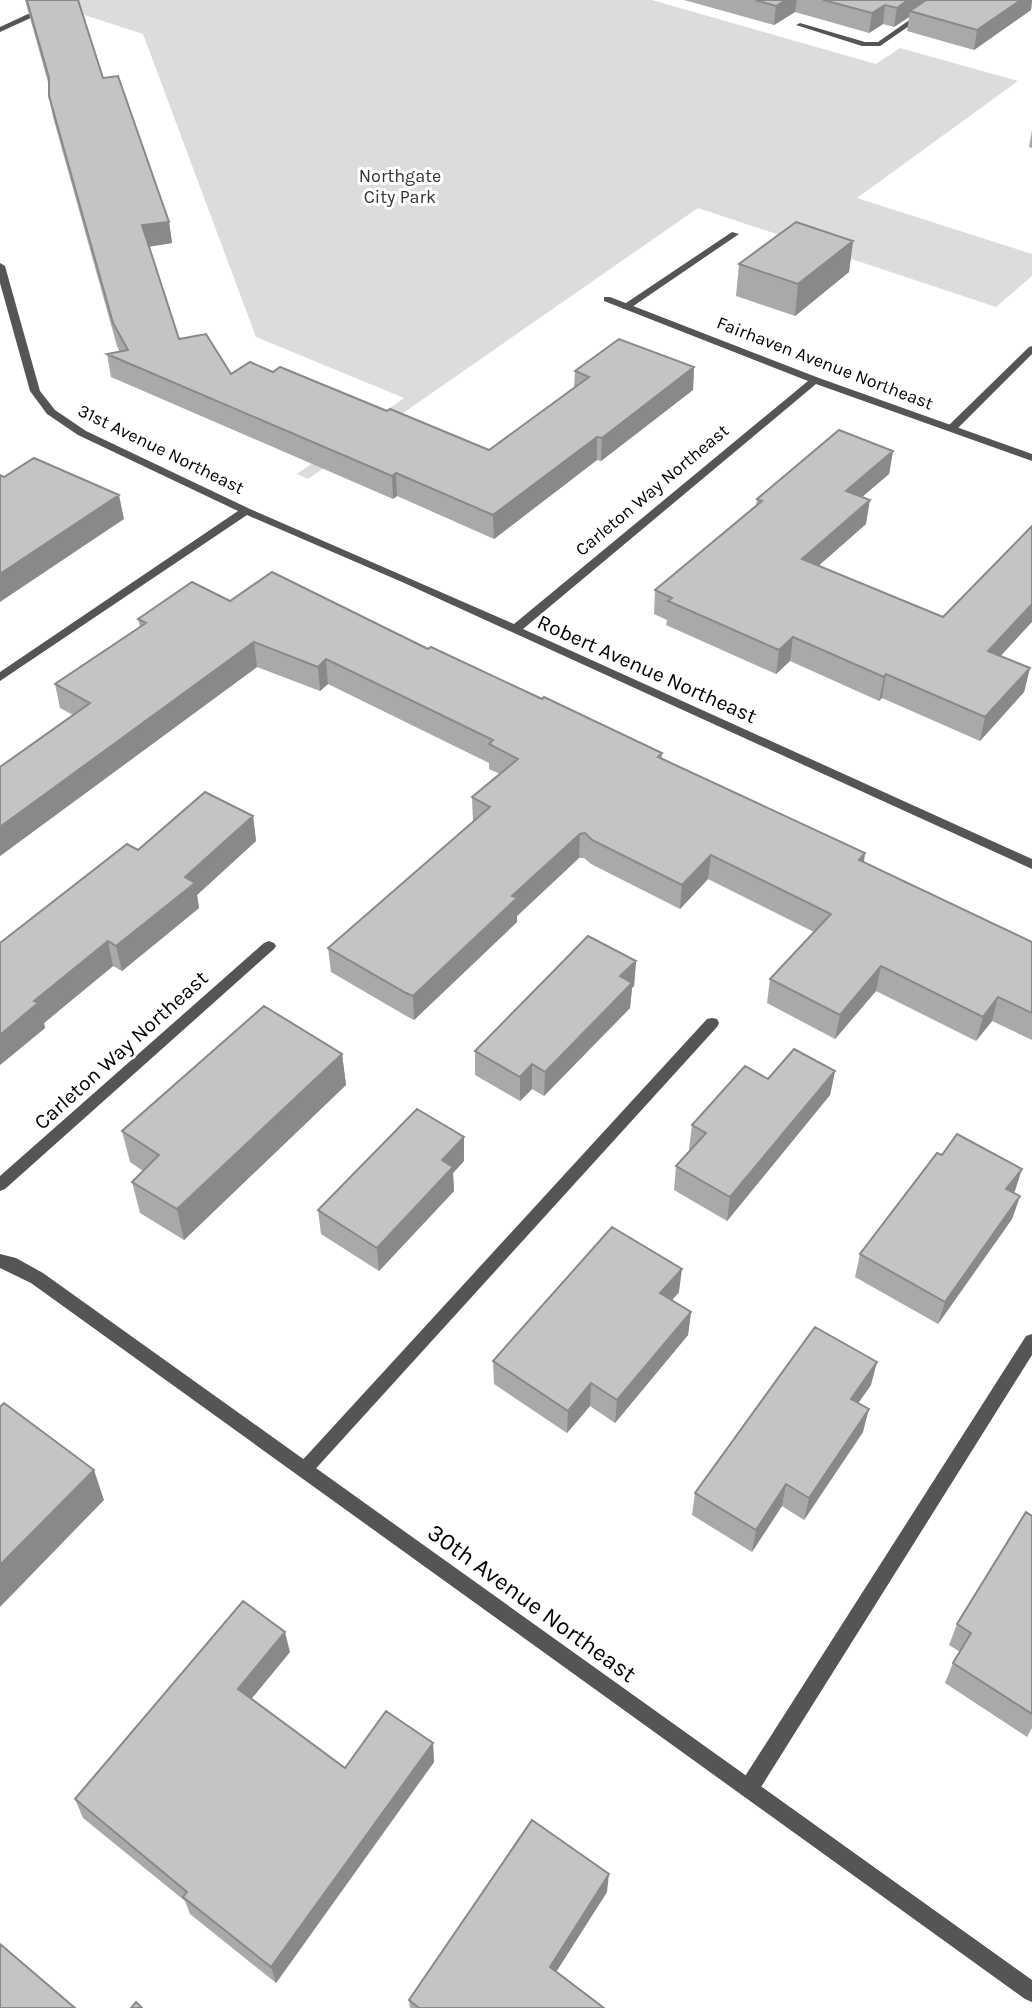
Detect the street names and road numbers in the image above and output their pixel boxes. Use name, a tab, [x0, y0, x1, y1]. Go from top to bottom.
street label: Fairhaven Avenue Northeast	[714, 311, 937, 415]
street label: 31st Avenue Northeast	[74, 399, 248, 499]
street label: Carleton Way Northeast	[571, 419, 733, 561]
street label: Robert Avenue Northeast	[534, 610, 760, 728]
street label: Carleton Way Northeast	[29, 966, 213, 1134]
street label: 30th Avenue Northeast	[422, 1518, 642, 1688]

